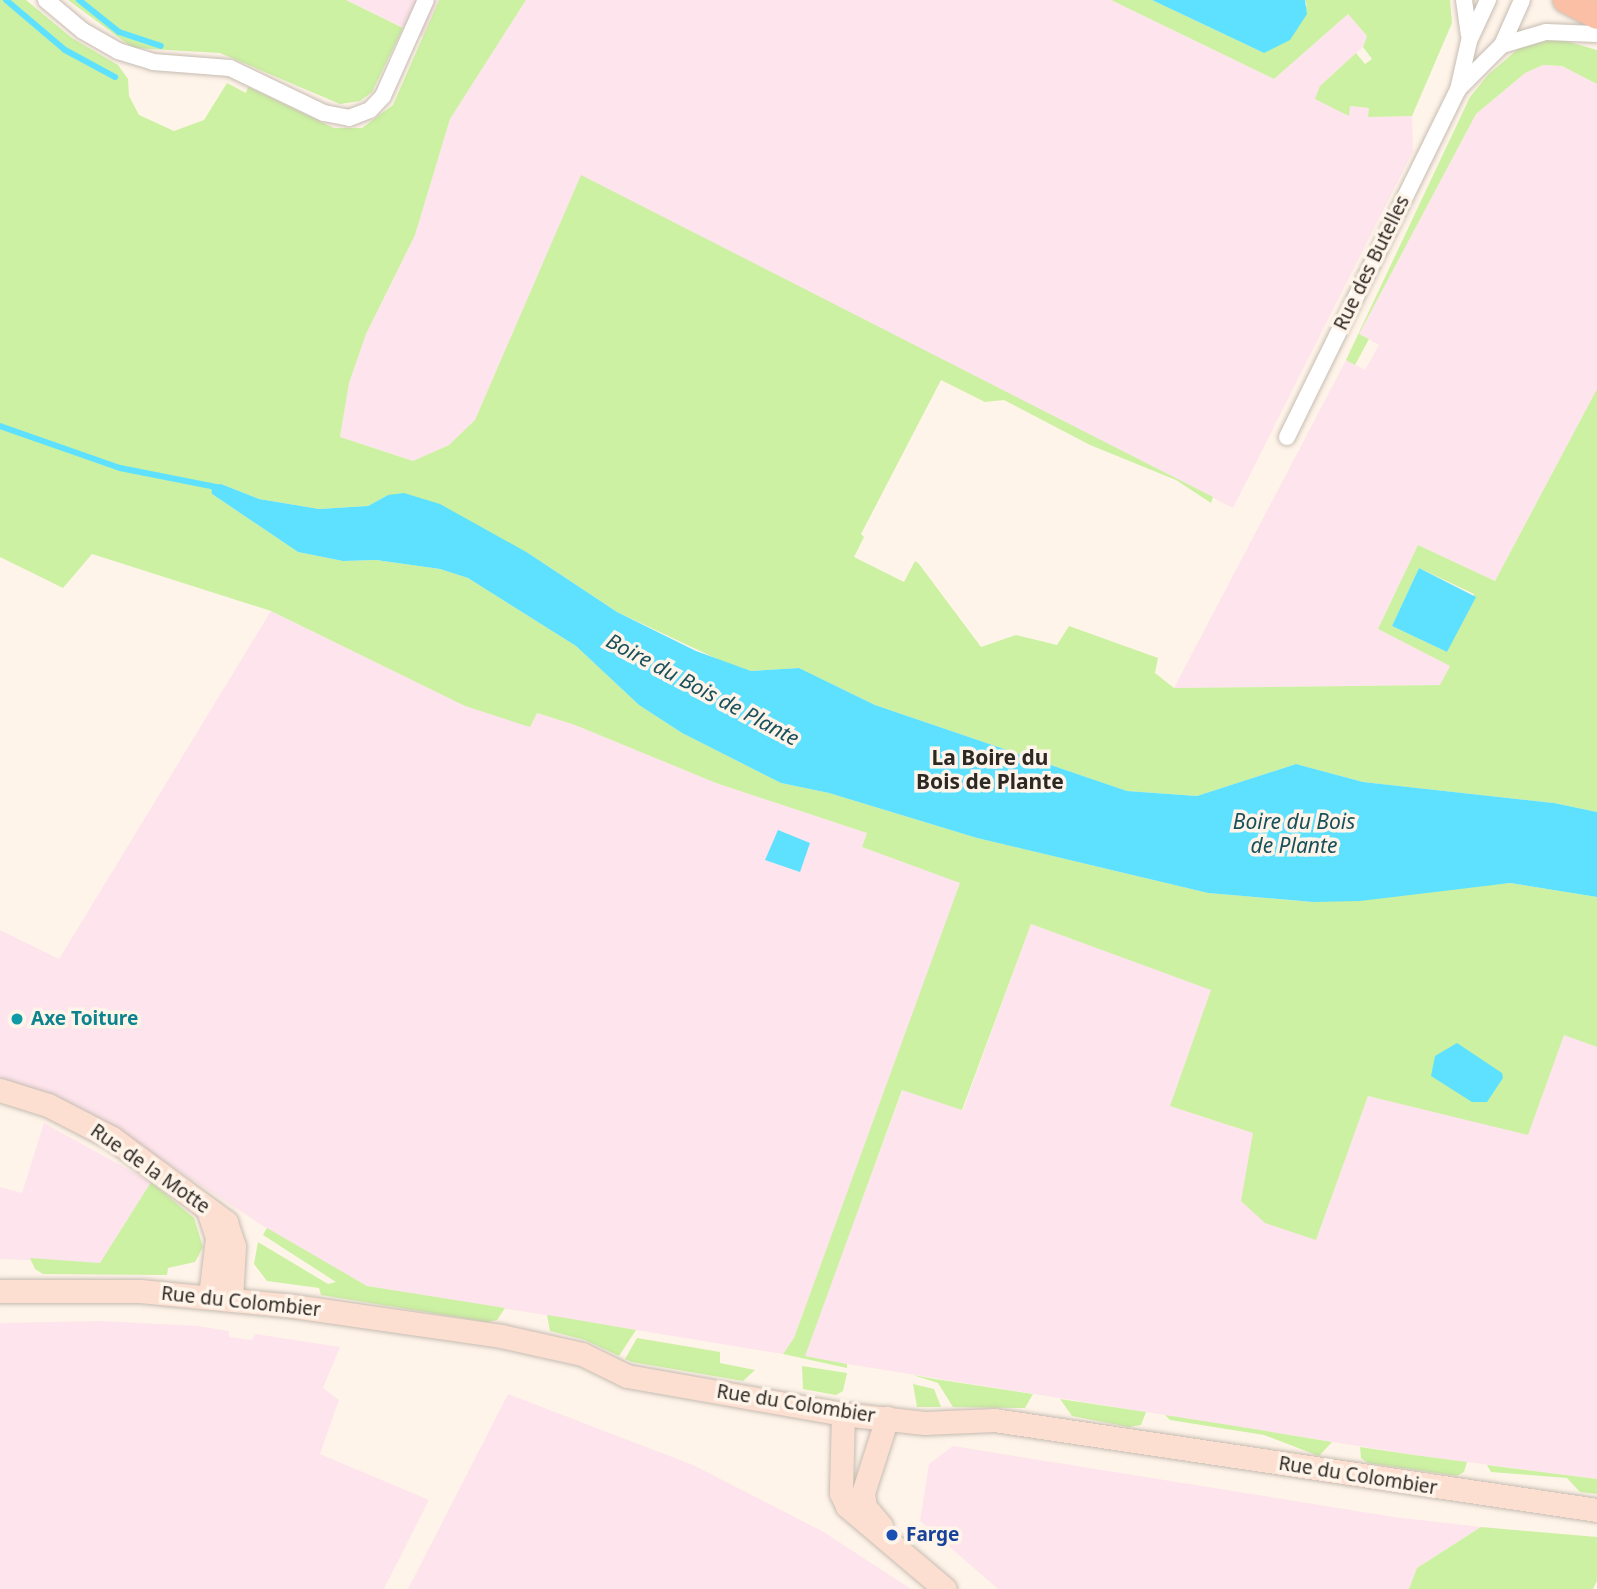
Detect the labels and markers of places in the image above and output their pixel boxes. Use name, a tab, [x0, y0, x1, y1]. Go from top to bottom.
place label: Axe Toiture	[31, 1008, 138, 1030]
marker: Axe Toiture	[9, 1011, 25, 1027]
place label: Farge	[906, 1524, 959, 1546]
marker: Farge	[884, 1527, 900, 1543]

